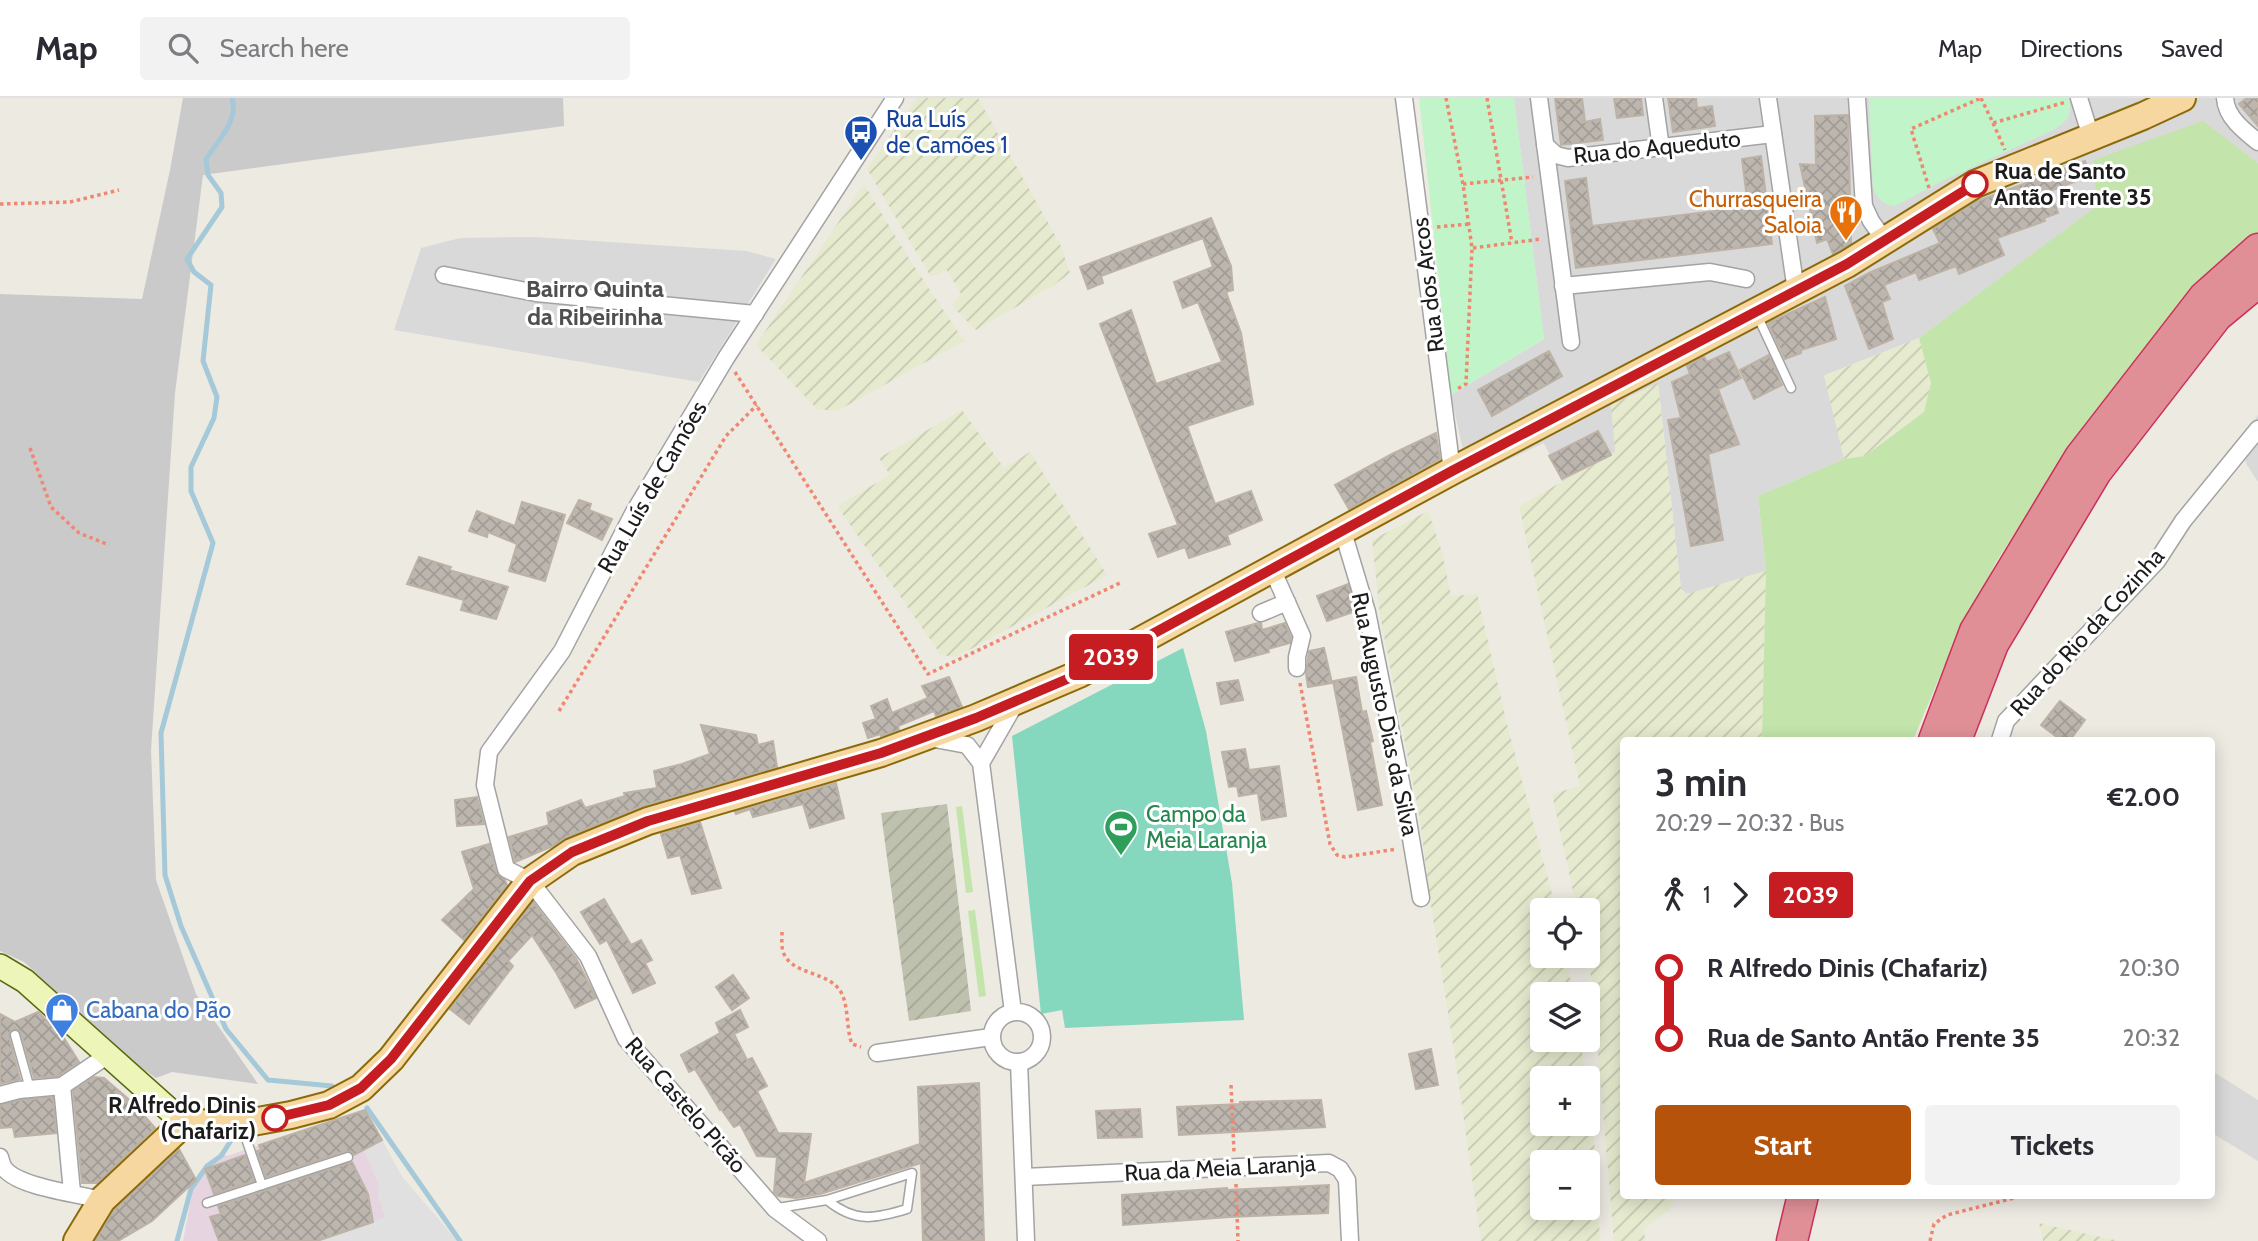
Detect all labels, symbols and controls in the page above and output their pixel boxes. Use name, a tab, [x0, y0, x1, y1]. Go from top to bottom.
search box	[140, 17, 630, 80]
text: Map	[35, 28, 98, 68]
icon: search	[164, 29, 202, 67]
text: Search here	[220, 32, 349, 64]
text: Map	[1938, 34, 1982, 63]
text: Directions	[2020, 34, 2123, 63]
text: Saved	[2161, 34, 2223, 63]
place label: Rua Luís de Camões 1	[886, 105, 1008, 159]
bus stop icon: Rua Luís de Camões 1	[842, 113, 880, 162]
street label: Rua do Aqueduto	[1572, 124, 1742, 170]
place label: Rua de Santo Antão Frente 35	[1994, 157, 2151, 211]
marker: Rua de Santo Antão Frente 35	[1962, 171, 1988, 197]
place label: Churrasqueira Saloia	[1689, 185, 1822, 239]
restaurant icon: Churrasqueira Saloia	[1827, 193, 1865, 242]
street label: Rua dos Arcos	[1406, 216, 1450, 354]
district label: Bairro Quinta da Ribeirinha	[526, 274, 664, 331]
street label: Rua Luís de Camões	[591, 396, 713, 578]
street label: Rua do Rio da Cozinha	[2004, 542, 2170, 722]
street label: Rua Augusto Dias da Silva	[1346, 590, 1424, 838]
line badge: 2039	[1062, 634, 1160, 680]
text: 2039	[1083, 642, 1139, 671]
text: 3 min	[1655, 759, 1747, 806]
text: €2.00	[2107, 781, 2180, 813]
place label: Campo da Meia Laranja	[1146, 800, 1267, 854]
sports icon: Campo da Meia Laranja	[1102, 808, 1140, 857]
text: 20:29 – 20:32 · Bus	[1655, 809, 1844, 837]
icon: walk	[1655, 876, 1693, 914]
icon: forward	[1721, 876, 1759, 914]
text: 2039	[1783, 880, 1839, 909]
text: 1	[1703, 881, 1711, 909]
map controls	[1530, 898, 1600, 1220]
button: locate	[1530, 898, 1600, 968]
text: R Alfredo Dinis (Chafariz)	[1707, 952, 1988, 984]
text: 20:30	[2119, 954, 2180, 982]
button: layers	[1530, 982, 1600, 1052]
shop icon: Cabana do Pão	[43, 991, 81, 1040]
place label: Cabana do Pão	[86, 996, 231, 1024]
text: Rua de Santo Antão Frente 35	[1707, 1022, 2040, 1054]
text: 20:32	[2123, 1024, 2180, 1052]
street label: Rua Castelo Picão	[619, 1031, 753, 1179]
button: +	[1530, 1066, 1600, 1136]
place label: R Alfredo Dinis (Chafariz)	[108, 1091, 256, 1145]
marker: R Alfredo Dinis (Chafariz)	[262, 1105, 288, 1131]
button: Start	[1655, 1105, 1911, 1185]
button: Tickets	[1925, 1105, 2180, 1185]
street label: Rua da Meia Laranja	[1124, 1149, 1316, 1187]
button: −	[1530, 1150, 1600, 1220]

